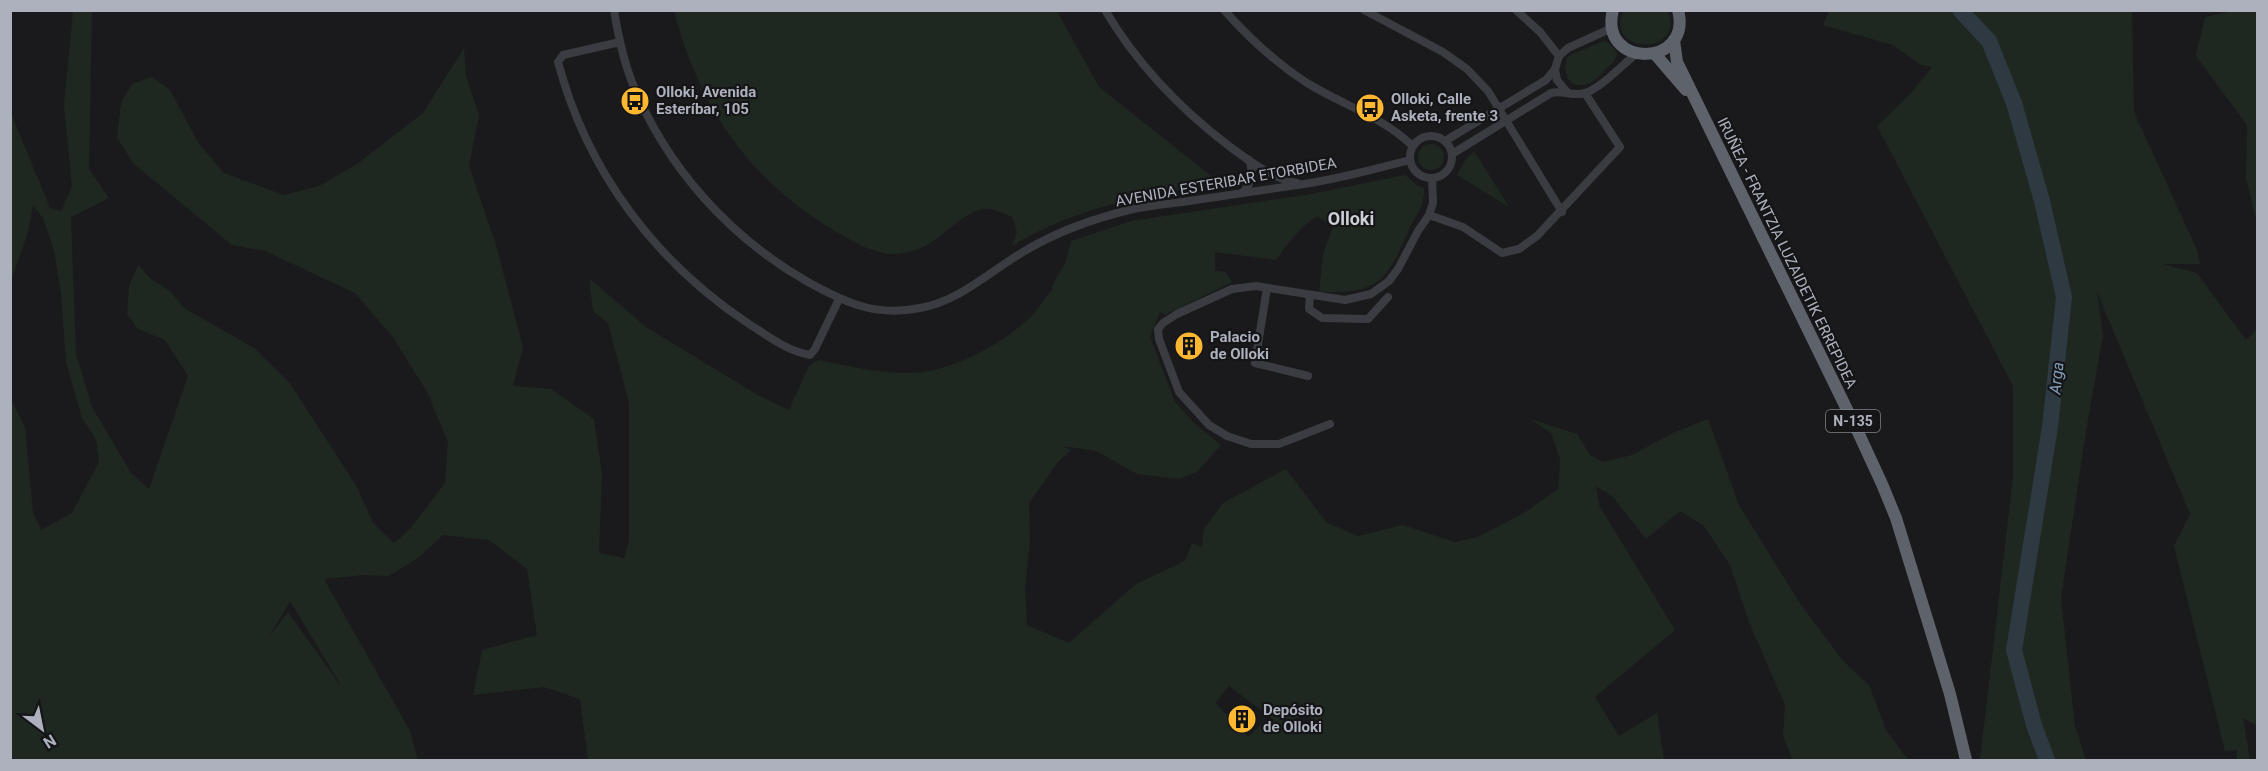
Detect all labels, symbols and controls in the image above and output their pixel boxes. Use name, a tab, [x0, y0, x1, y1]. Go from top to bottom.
place label: Olloki, Avenida Esteríbar, 105	[656, 83, 756, 118]
bus stop icon: Olloki, Avenida Esteríbar, 105	[619, 85, 651, 117]
place label: Olloki, Calle Asketa, frente 3	[1391, 90, 1498, 125]
bus stop icon: Olloki, Calle Asketa, frente 3	[1354, 92, 1386, 124]
street label: IRUÑEA - FRANTZIA LUZAIDETIK ERREPIDEA	[1713, 115, 1861, 392]
street label: AVENIDA ESTERIBAR ETORBIDEA	[1114, 154, 1338, 210]
district label: Olloki	[1328, 208, 1374, 229]
place label: Palacio de Olloki	[1210, 328, 1269, 363]
building icon: Palacio de Olloki	[1173, 330, 1205, 362]
water label: Arga	[2045, 361, 2068, 396]
road number: N-135	[1826, 410, 1880, 432]
north arrow	[12, 699, 72, 759]
place label: Depósito de Olloki	[1263, 701, 1323, 736]
building icon: Depósito de Olloki	[1226, 703, 1258, 735]
text: N	[40, 730, 60, 752]

